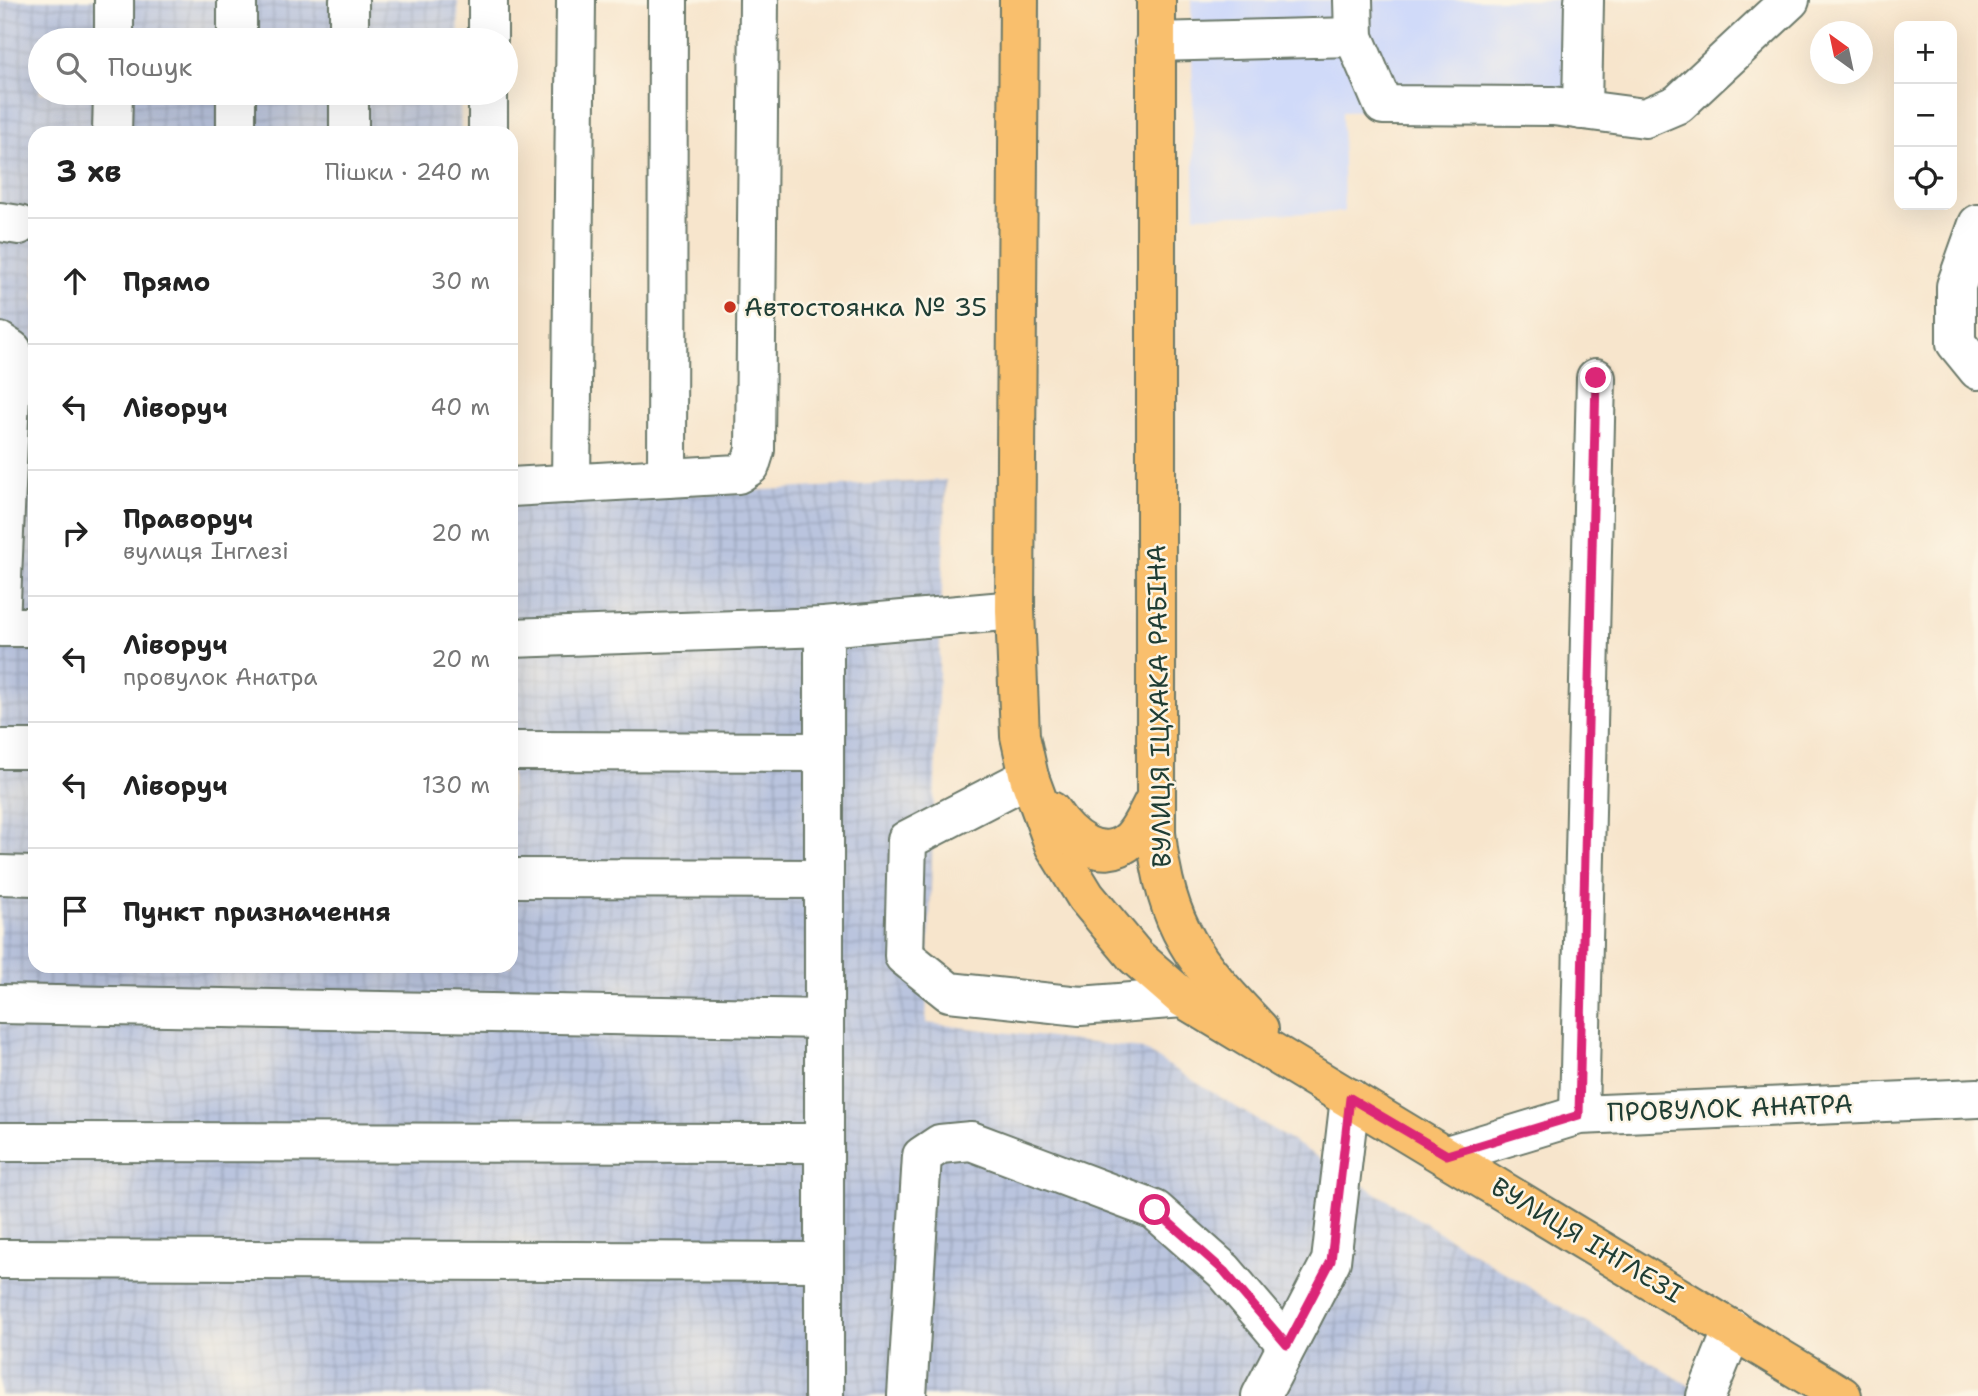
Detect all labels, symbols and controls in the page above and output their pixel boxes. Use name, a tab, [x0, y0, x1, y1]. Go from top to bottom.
north arrow	[1810, 21, 1873, 84]
map controls	[1894, 21, 1957, 210]
button: +	[1894, 21, 1957, 84]
search box	[28, 28, 518, 105]
icon: search	[52, 48, 90, 86]
text: Пошук	[108, 49, 192, 84]
button: −	[1894, 84, 1957, 147]
button: locate	[1894, 147, 1957, 210]
text: 3 хв	[56, 151, 121, 192]
text: Пішки · 240 m	[325, 157, 490, 187]
icon: ahead	[56, 262, 94, 300]
text: Прямо	[123, 264, 211, 299]
text: 30 m	[431, 266, 490, 296]
place label: Автостоянка № 35	[744, 289, 987, 324]
marker: Автостоянка № 35	[722, 299, 738, 315]
route end	[1580, 362, 1611, 393]
icon: left	[56, 388, 94, 426]
text: Ліворуч	[123, 390, 228, 425]
text: 40 m	[430, 392, 490, 422]
text: Праворуч	[123, 501, 253, 536]
icon: right	[56, 514, 94, 552]
text: 20 m	[431, 518, 490, 548]
text: вулиця Інглезі	[123, 536, 289, 566]
street label: ВУЛИЦЯ ІЦХАКА РАБІНА	[1138, 544, 1179, 868]
text: Ліворуч	[123, 627, 228, 662]
icon: left	[56, 640, 94, 678]
text: 20 m	[431, 644, 490, 674]
text: провулок Анатра	[123, 662, 318, 692]
icon: left	[56, 766, 94, 804]
text: Ліворуч	[123, 768, 228, 803]
text: 130 m	[422, 770, 490, 800]
icon: arrive	[56, 892, 94, 930]
text: Пункт призначення	[123, 894, 391, 929]
street label: ПРОВУЛОК АНАТРА	[1607, 1086, 1853, 1129]
street label: ВУЛИЦЯ ІНГЛЕЗІ	[1485, 1169, 1690, 1311]
route start	[1139, 1194, 1170, 1225]

